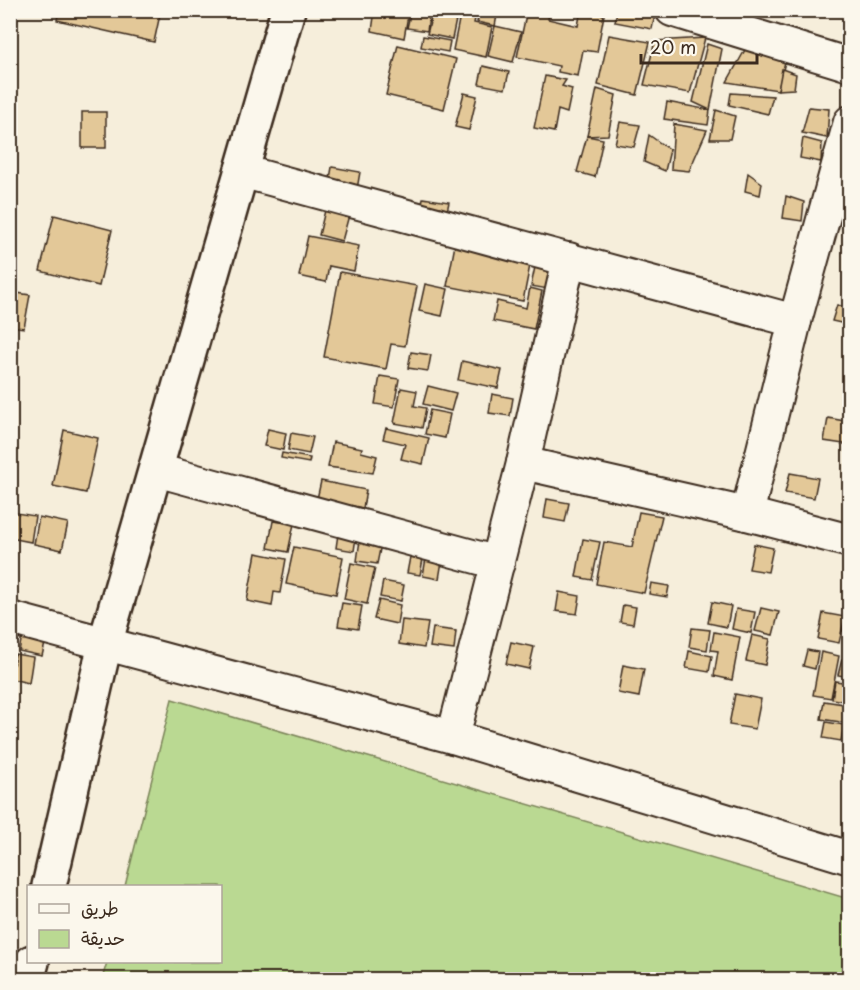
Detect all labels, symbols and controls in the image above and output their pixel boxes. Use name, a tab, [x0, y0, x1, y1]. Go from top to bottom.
scale bar	[641, 27, 756, 65]
text: 20 m	[650, 33, 696, 60]
legend	[27, 885, 222, 963]
text: طريق	[81, 894, 119, 921]
text: حديقة	[81, 924, 125, 951]

